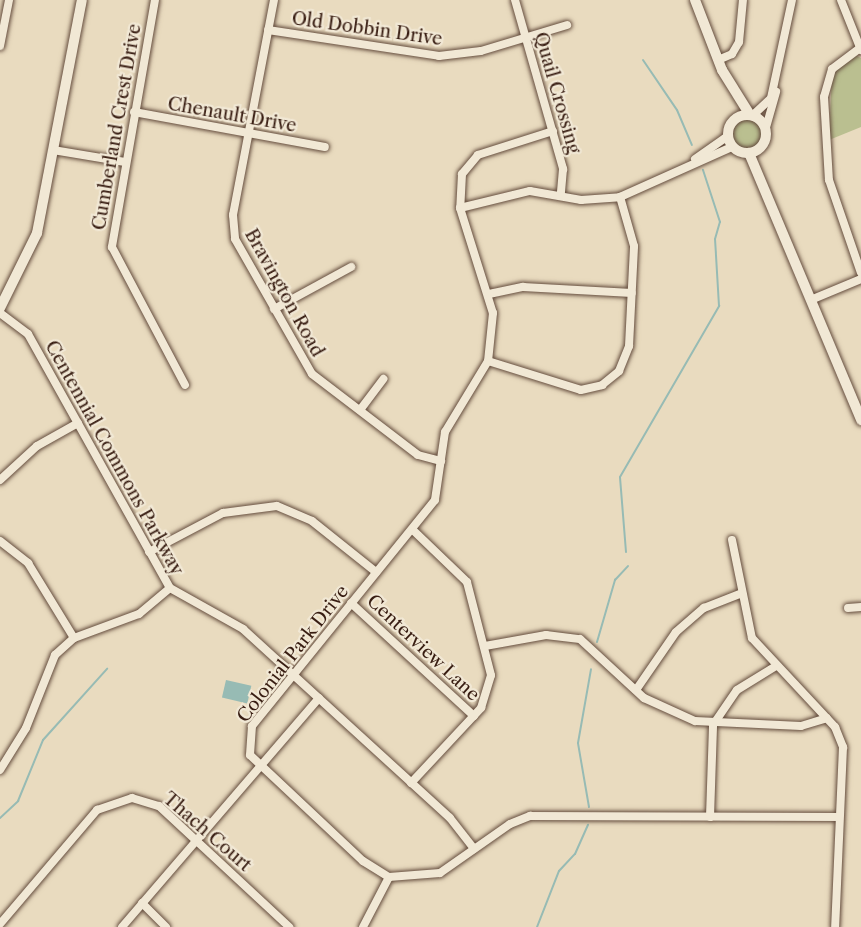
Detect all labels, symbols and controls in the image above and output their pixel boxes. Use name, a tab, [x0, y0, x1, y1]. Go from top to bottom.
street label: Old Dobbin Drive	[290, 8, 444, 50]
street label: Cumberland Crest Drive	[88, 22, 146, 232]
street label: Quail Crossing	[529, 30, 585, 156]
street label: Chenault Drive	[166, 93, 298, 137]
street label: Bravington Road	[240, 225, 328, 361]
street label: Centennial Commons Parkway	[40, 337, 188, 579]
street label: Colonial Park Drive	[233, 581, 353, 727]
street label: Centerview Lane	[362, 590, 484, 706]
street label: Thach Court	[159, 788, 255, 876]

